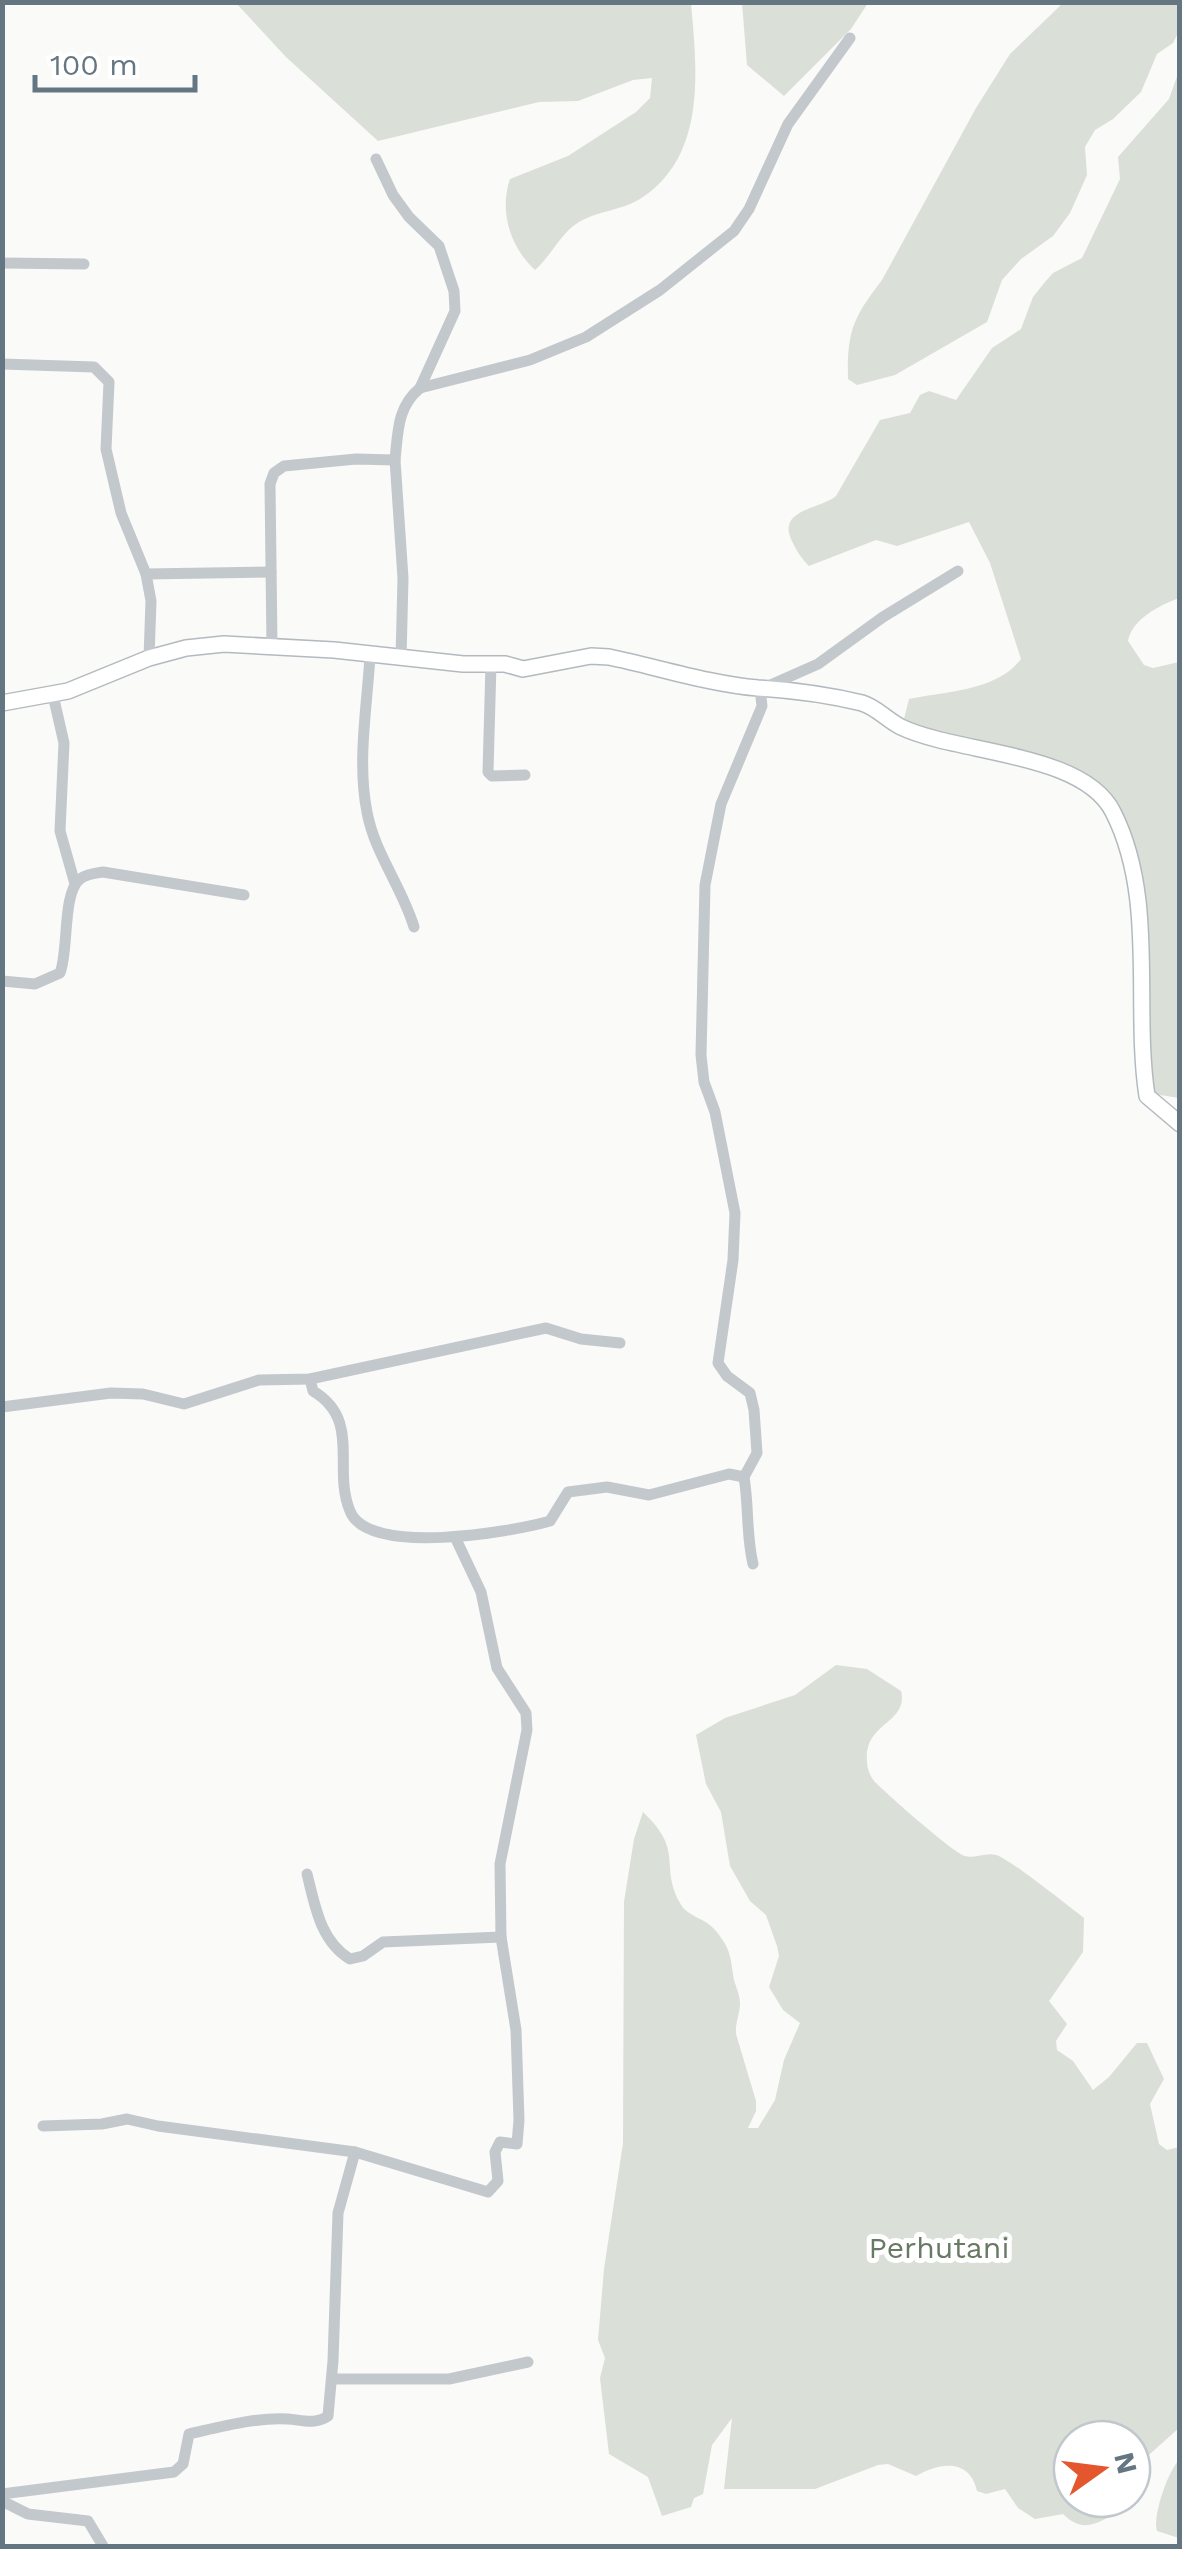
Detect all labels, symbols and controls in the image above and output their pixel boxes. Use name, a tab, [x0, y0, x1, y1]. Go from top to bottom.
scale bar	[35, 30, 195, 92]
text: 100 m	[50, 47, 138, 82]
park label: Perhutani	[869, 2230, 1009, 2265]
north arrow	[1052, 2419, 1152, 2519]
text: N	[1107, 2449, 1144, 2477]

